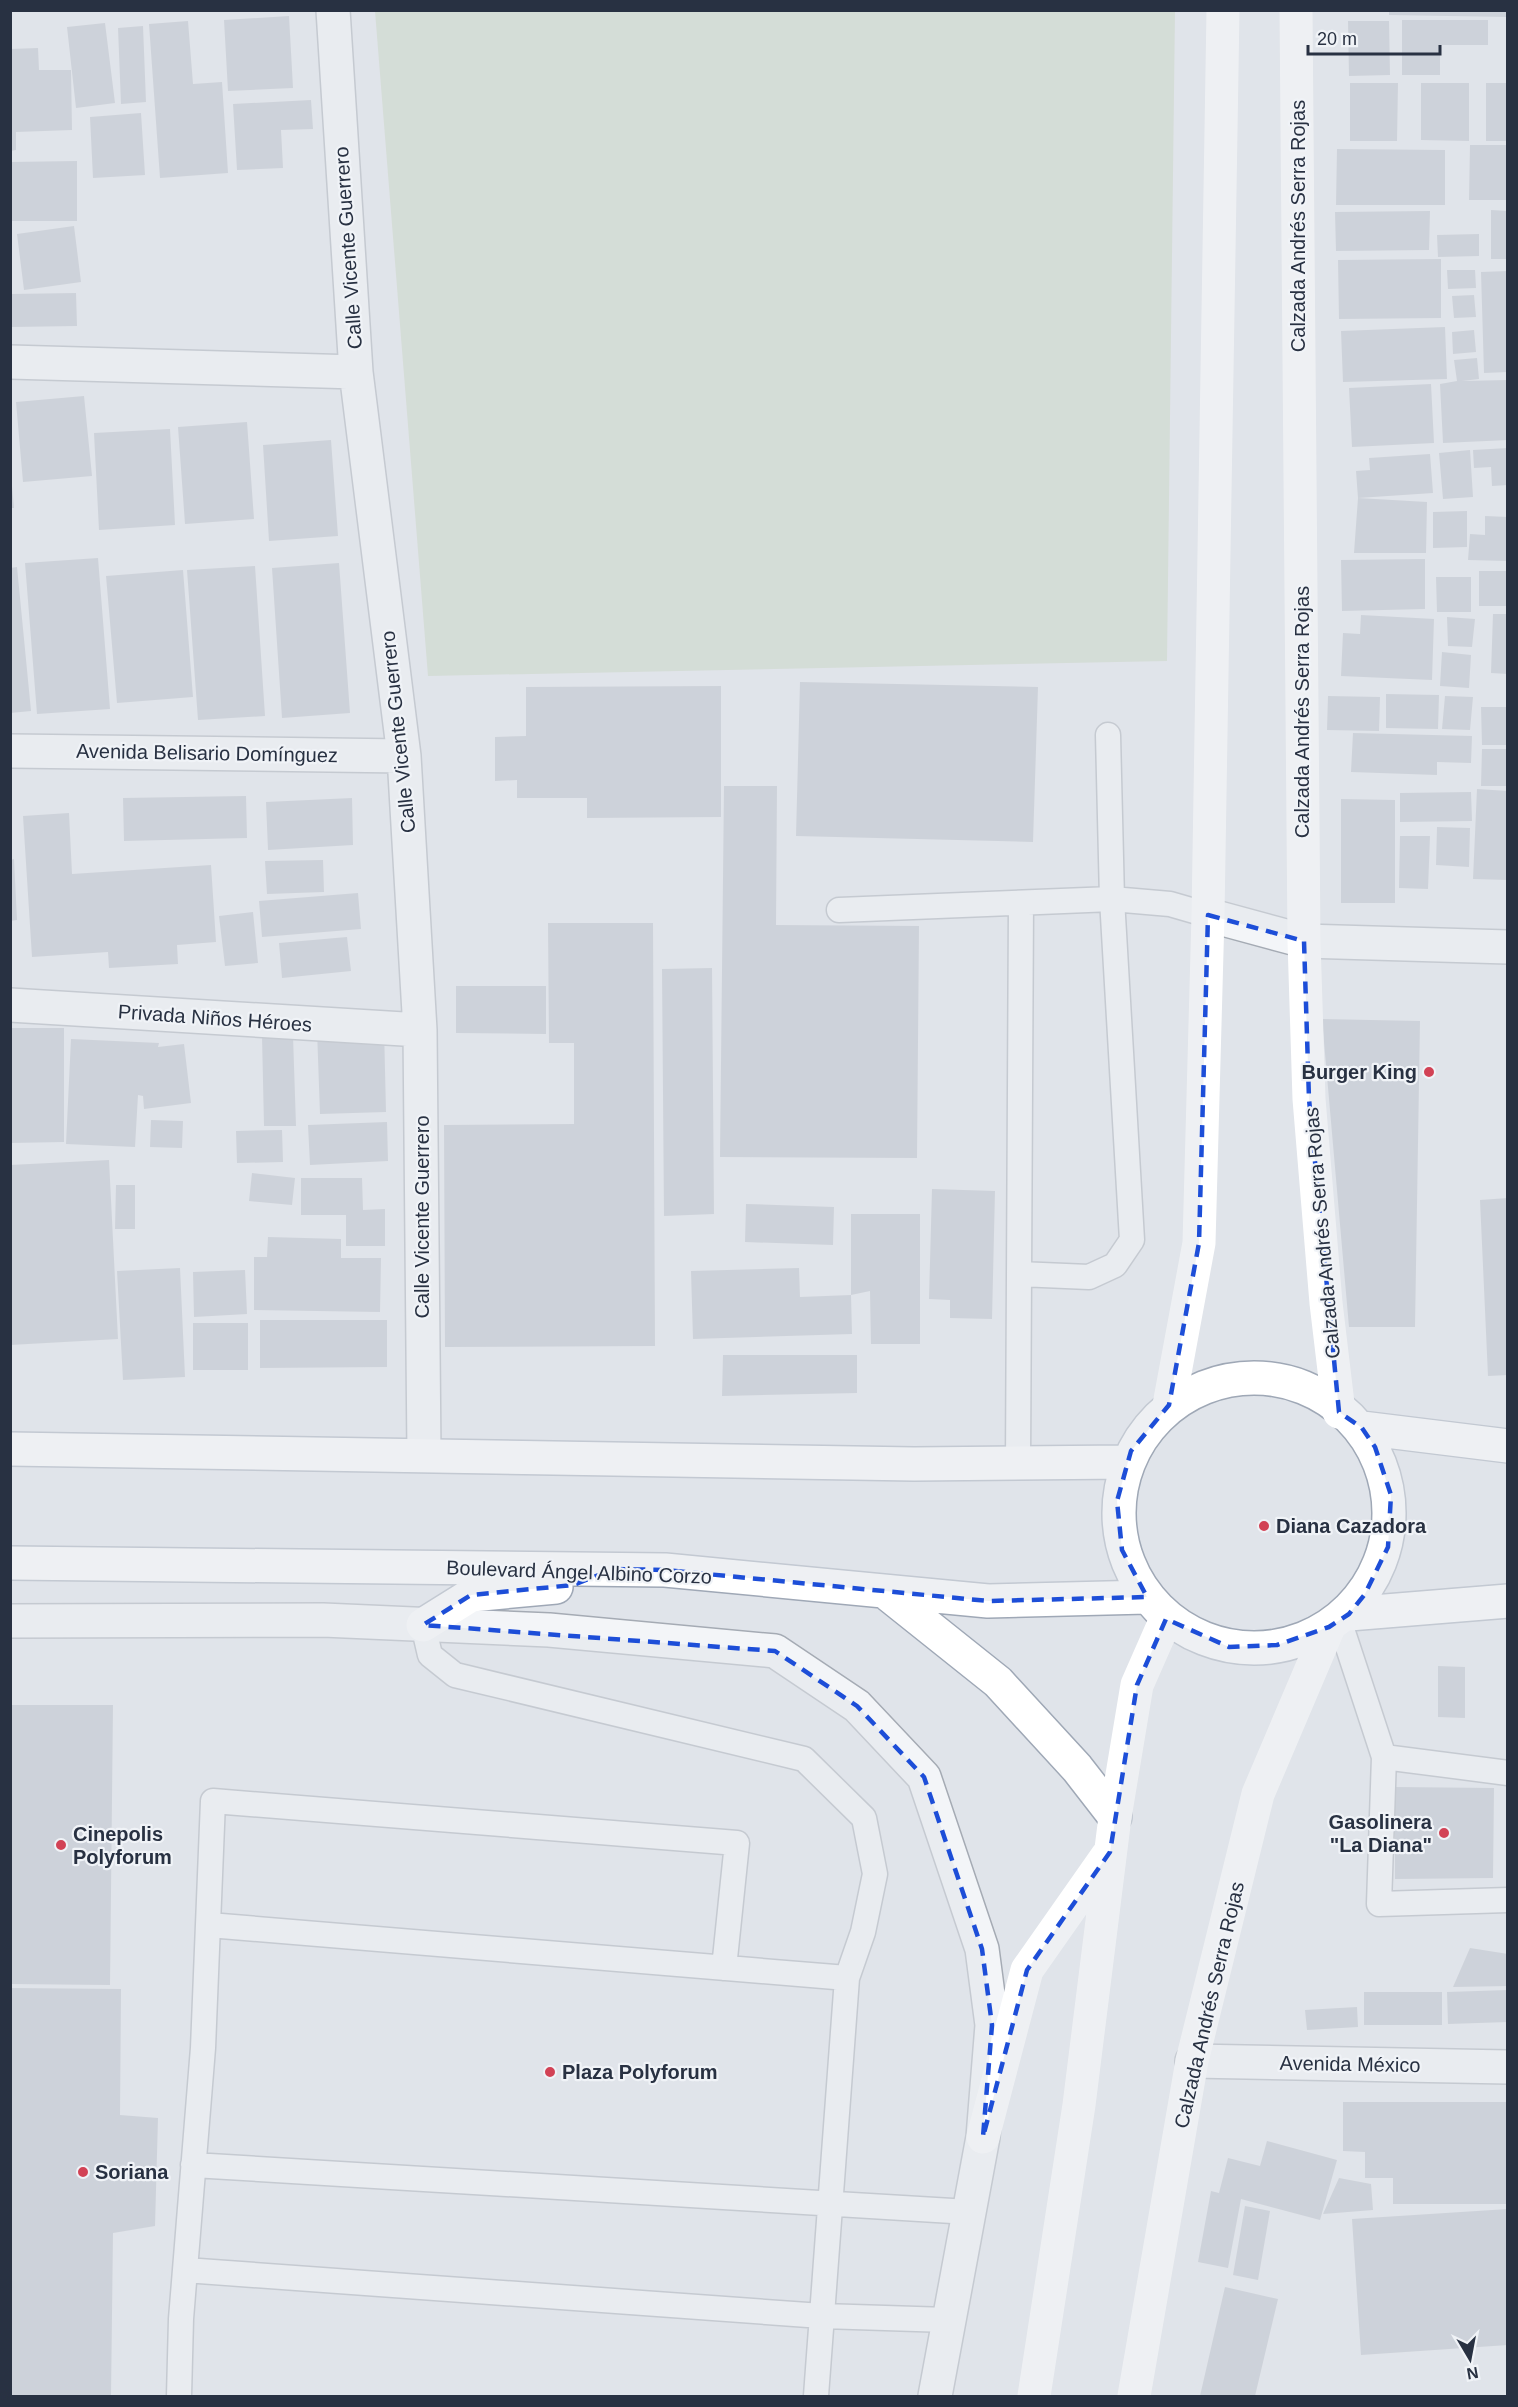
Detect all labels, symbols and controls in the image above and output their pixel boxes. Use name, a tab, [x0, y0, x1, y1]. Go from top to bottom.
scale bar	[1308, 18, 1440, 56]
text: 20 m	[1317, 29, 1357, 49]
street label: Calzada Andrés Serra Rojas	[1287, 100, 1309, 352]
street label: Calle Vicente Guerrero	[330, 146, 366, 350]
street label: Calzada Andrés Serra Rojas	[1291, 586, 1313, 838]
street label: Calle Vicente Guerrero	[376, 630, 420, 834]
street label: Avenida Belisario Domínguez	[76, 740, 338, 766]
street label: Privada Niños Héroes	[117, 1000, 313, 1036]
place label: Burger King	[1301, 1061, 1417, 1083]
marker: Burger King	[1422, 1065, 1436, 1079]
street label: Calzada Andrés Serra Rojas	[1300, 1106, 1344, 1360]
street label: Calle Vicente Guerrero	[411, 1115, 433, 1319]
place label: Diana Cazadora	[1276, 1515, 1427, 1537]
marker: Diana Cazadora	[1257, 1519, 1271, 1533]
street label: Boulevard Ángel Albino Corzo	[446, 1556, 712, 1588]
place label: Gasolinera "La Diana"	[1329, 1811, 1433, 1856]
place label: Cinepolis Polyforum	[73, 1823, 172, 1868]
marker: Gasolinera "La Diana"	[1437, 1826, 1451, 1840]
marker: Cinepolis Polyforum	[54, 1838, 68, 1852]
street label: Calzada Andrés Serra Rojas	[1170, 1880, 1248, 2130]
street label: Avenida México	[1279, 2052, 1421, 2076]
place label: Plaza Polyforum	[562, 2061, 718, 2083]
marker: Plaza Polyforum	[543, 2065, 557, 2079]
place label: Soriana	[95, 2161, 169, 2183]
marker: Soriana	[76, 2165, 90, 2179]
north arrow	[1440, 2329, 1500, 2389]
text: N	[1465, 2364, 1480, 2383]

